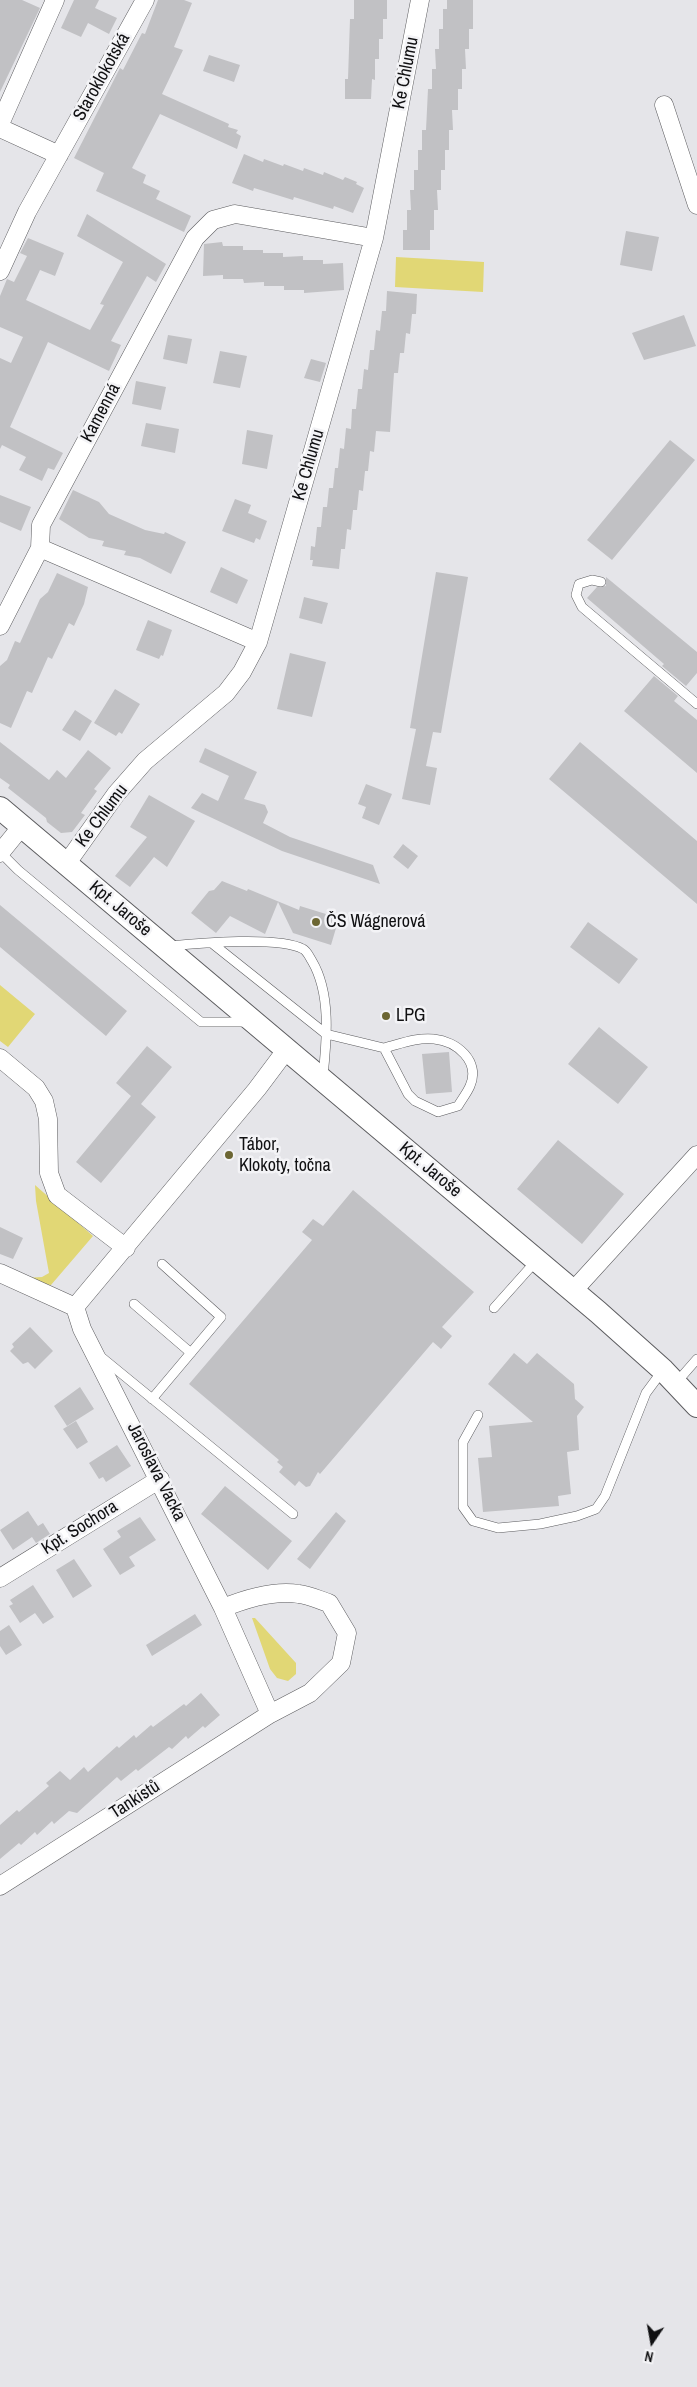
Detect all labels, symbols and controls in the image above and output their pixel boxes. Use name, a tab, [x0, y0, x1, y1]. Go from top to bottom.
street label: Staroklokotská	[69, 29, 135, 125]
street label: Ke Chlumu	[388, 35, 424, 111]
street label: Kamenná	[77, 380, 125, 446]
street label: Ke Chlumu	[289, 427, 329, 503]
street label: Ke Chlumu	[71, 780, 133, 852]
street label: Kpt. Jaroše	[84, 877, 156, 941]
place label: ČS Wágnerová	[326, 911, 426, 933]
marker: ČS Wágnerová	[310, 916, 322, 928]
place label: LPG	[396, 1005, 426, 1027]
marker: LPG	[380, 1010, 392, 1022]
place label: Tábor, Klokoty, točna	[239, 1134, 331, 1176]
street label: Kpt. Jaroše	[394, 1138, 466, 1202]
marker: Tábor, Klokoty, točna	[223, 1149, 235, 1161]
street label: Jaroslava Vacka	[122, 1419, 190, 1525]
street label: Kpt. Sochora	[38, 1496, 122, 1560]
street label: Tankistů	[106, 1776, 164, 1824]
north arrow	[627, 2317, 677, 2367]
text: N	[643, 2347, 655, 2366]

